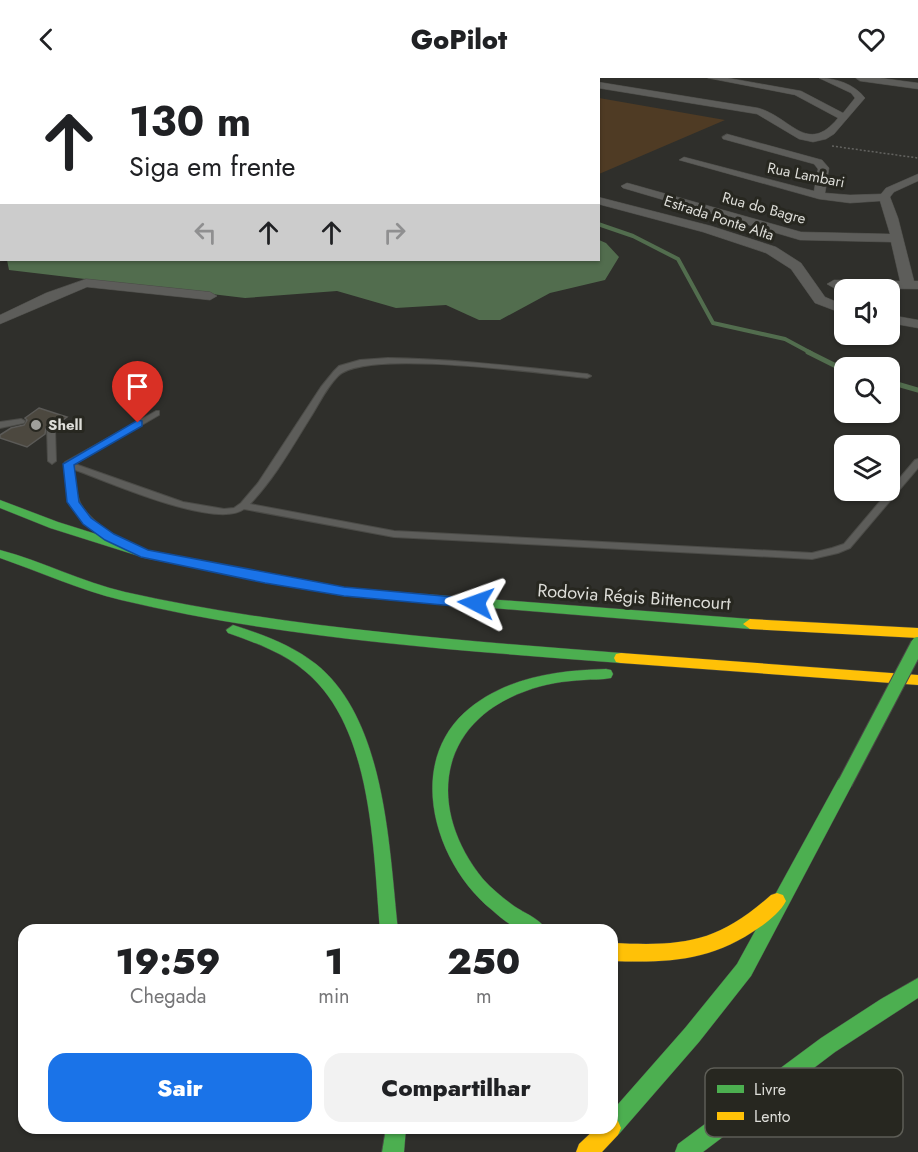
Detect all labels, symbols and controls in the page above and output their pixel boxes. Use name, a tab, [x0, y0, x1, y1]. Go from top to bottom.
text: GoPilot	[411, 20, 507, 59]
icon: back	[30, 23, 63, 56]
icon: heart	[855, 23, 888, 56]
text: 130 m	[129, 91, 251, 152]
icon: ahead	[30, 102, 108, 180]
text: Siga em frente	[129, 147, 295, 186]
street label: Rua Lambari	[765, 157, 847, 193]
street label: Rua do Bagre	[720, 186, 809, 230]
street label: Estrada Ponte Alta	[661, 190, 777, 246]
icon: left	[189, 216, 222, 249]
icon: ahead	[252, 216, 285, 249]
icon: ahead	[315, 216, 348, 249]
icon: right	[378, 216, 411, 249]
map controls	[834, 279, 900, 501]
button: sound	[834, 279, 900, 345]
button: search	[834, 357, 900, 423]
pin	[112, 361, 163, 423]
icon: arrive	[121, 370, 154, 403]
place label: Shell	[48, 414, 83, 436]
marker: Shell	[29, 418, 43, 432]
button: layers	[834, 435, 900, 501]
position arrow	[444, 571, 508, 635]
street label: Rodovia Régis Bittencourt	[536, 577, 732, 617]
text: 19:59	[116, 935, 221, 987]
text: 1	[324, 935, 343, 987]
text: 250	[447, 935, 520, 987]
text: Chegada	[130, 982, 206, 1011]
text: min	[318, 982, 350, 1011]
text: m	[476, 982, 492, 1011]
button: Sair	[48, 1053, 312, 1122]
button: Compartilhar	[324, 1053, 588, 1122]
legend	[705, 1068, 903, 1137]
text: Livre	[754, 1078, 786, 1101]
text: Lento	[754, 1105, 791, 1128]

